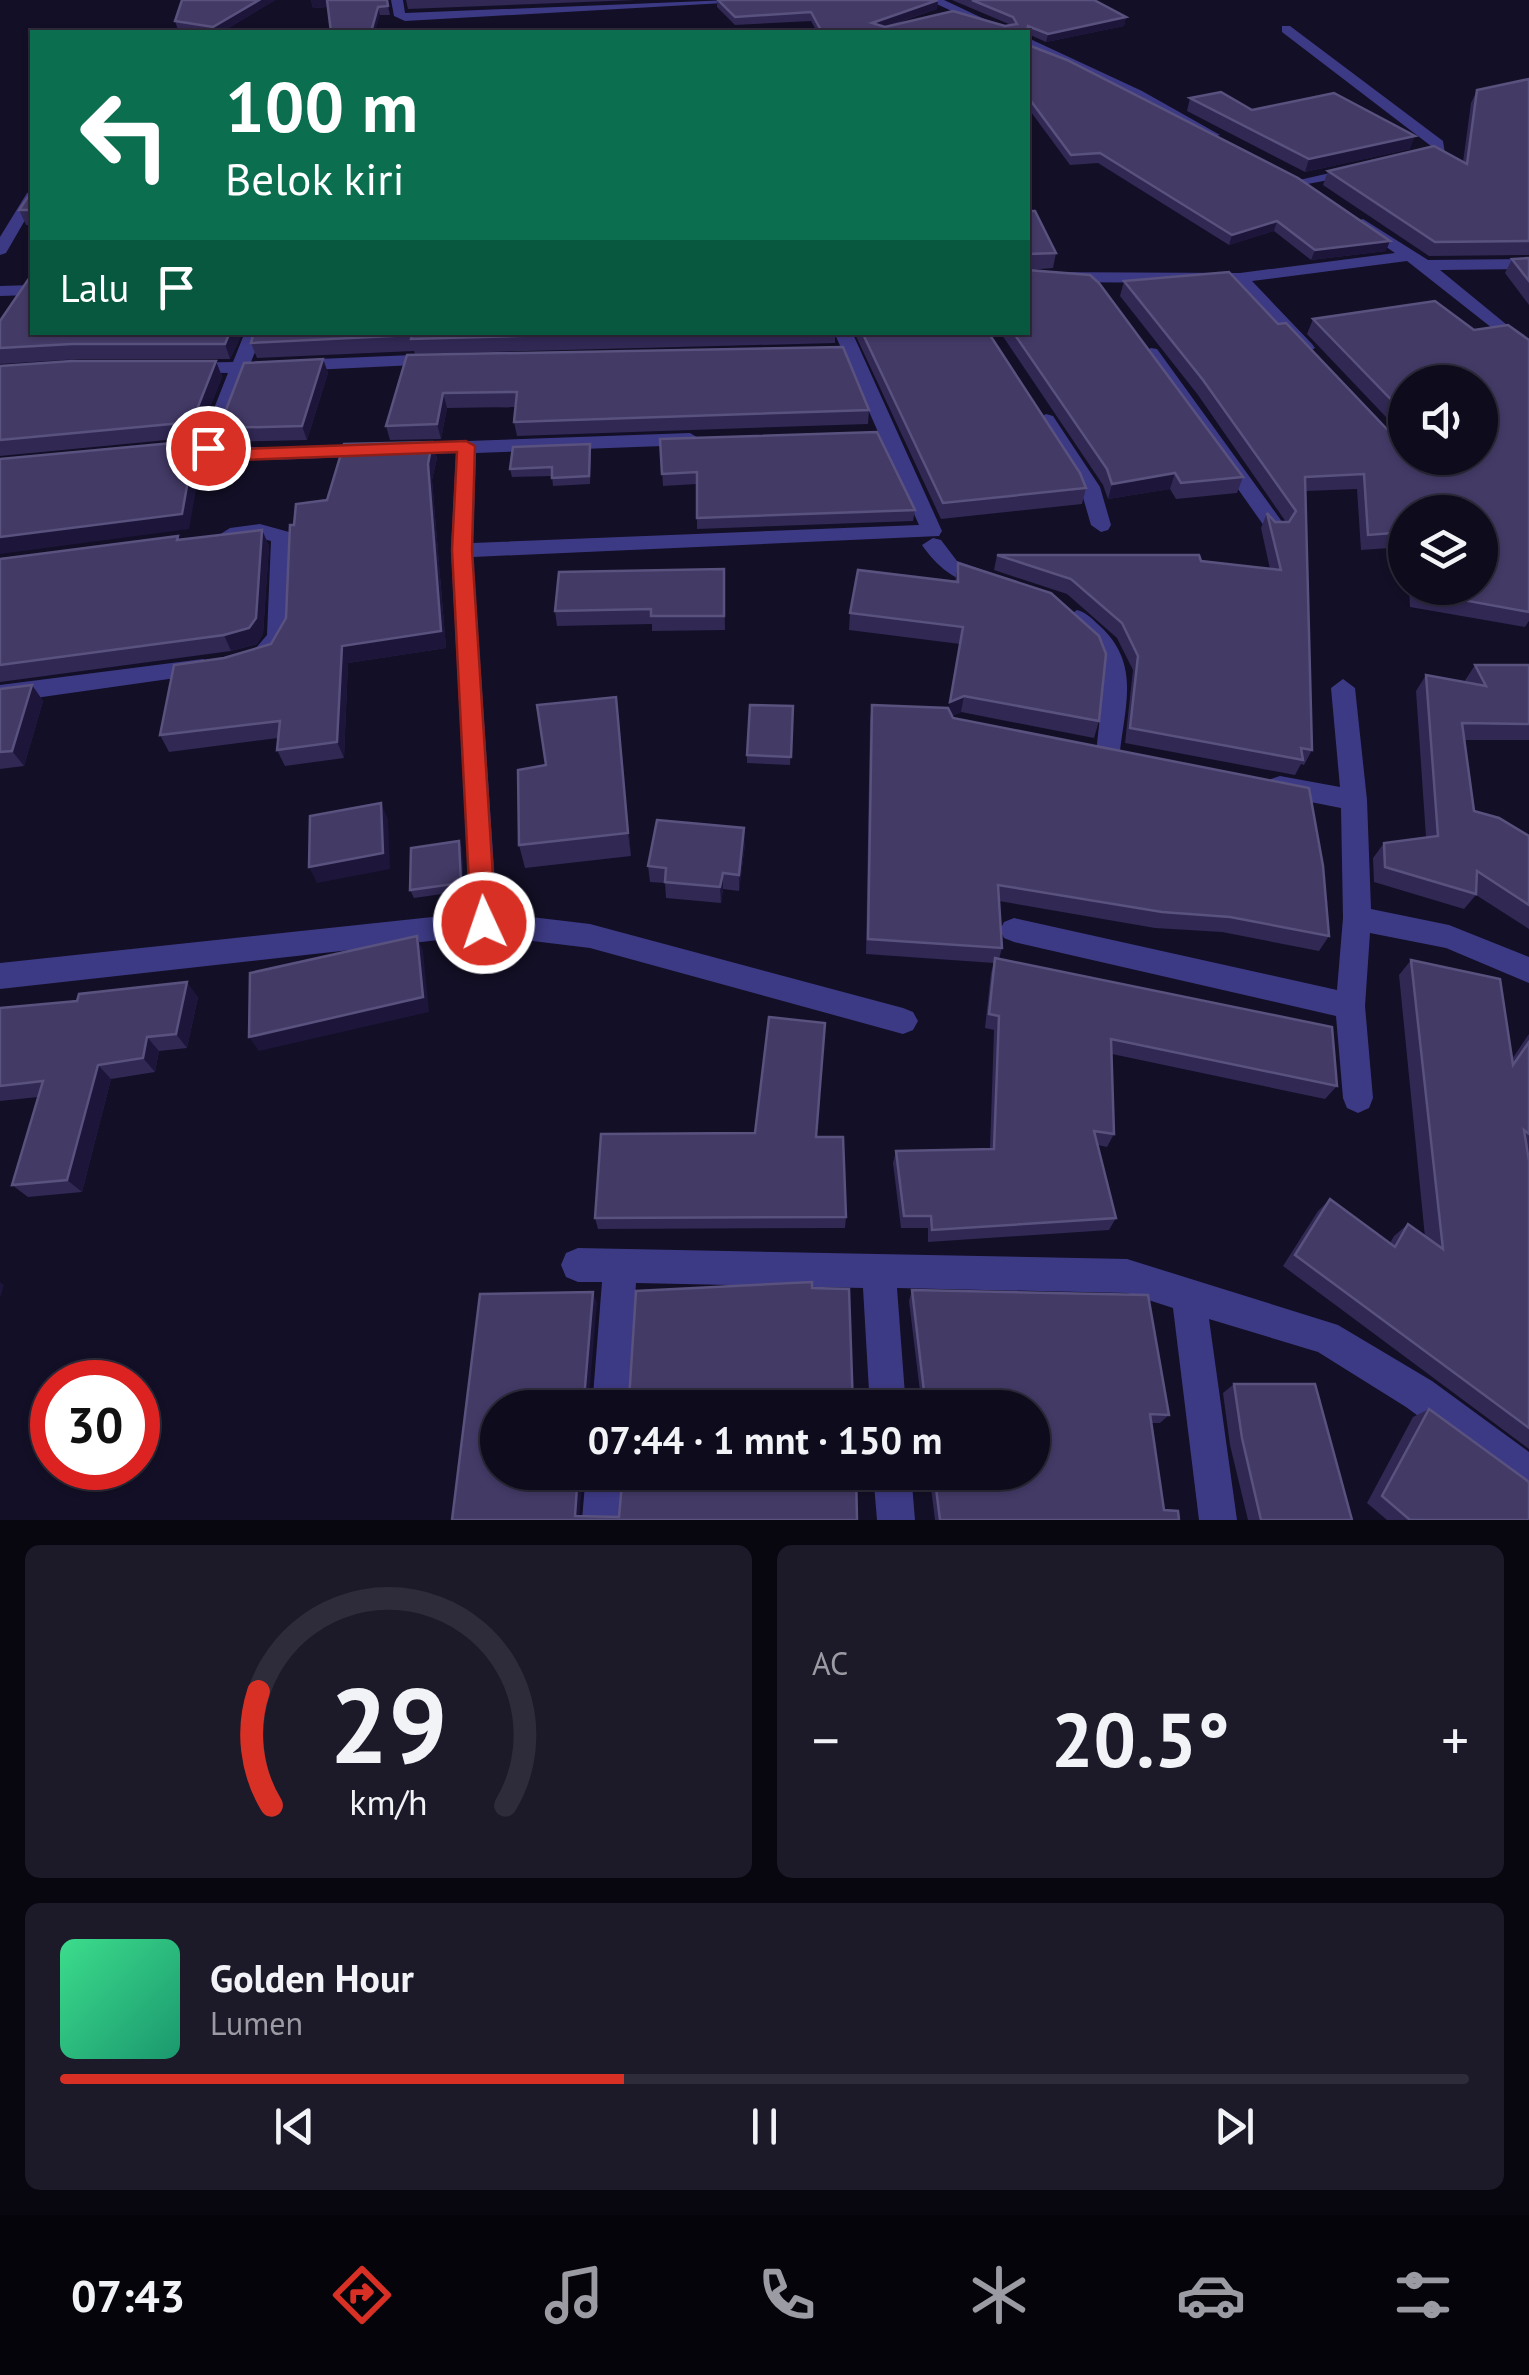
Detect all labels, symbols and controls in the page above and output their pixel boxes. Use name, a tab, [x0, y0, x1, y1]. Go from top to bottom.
text: 100 m	[225, 61, 418, 151]
icon: left	[60, 70, 190, 200]
text: Belok kiri	[225, 149, 405, 207]
icon: arrive	[149, 260, 204, 315]
text: Lalu	[60, 263, 129, 312]
map controls	[1388, 365, 1498, 605]
button: sound	[1388, 365, 1498, 475]
pin	[166, 406, 251, 491]
icon: arrive	[181, 421, 236, 476]
button: layers	[1388, 495, 1498, 605]
position arrow	[432, 871, 536, 975]
speed limit sign: 30	[30, 1360, 160, 1490]
text: 07:44 · 1 mnt · 150 m	[588, 1415, 942, 1464]
text: AC	[812, 1642, 848, 1684]
text: 29	[330, 1657, 447, 1792]
text: 20.5°	[1051, 1691, 1230, 1788]
text: −	[812, 1704, 840, 1775]
text: +	[1441, 1704, 1469, 1775]
text: km/h	[349, 1779, 428, 1825]
text: Golden Hour	[210, 1953, 414, 2002]
text: Lumen	[210, 2002, 303, 2044]
icon: previous	[267, 2099, 322, 2154]
icon: pause	[737, 2099, 792, 2154]
icon: next	[1207, 2099, 1262, 2154]
icon: directions	[327, 2260, 397, 2330]
icon: music	[539, 2260, 609, 2330]
icon: phone	[752, 2260, 822, 2330]
icon: climate	[964, 2260, 1034, 2330]
icon: car	[1176, 2260, 1246, 2330]
icon: filters	[1388, 2260, 1458, 2330]
text: 07:43	[71, 2266, 185, 2324]

